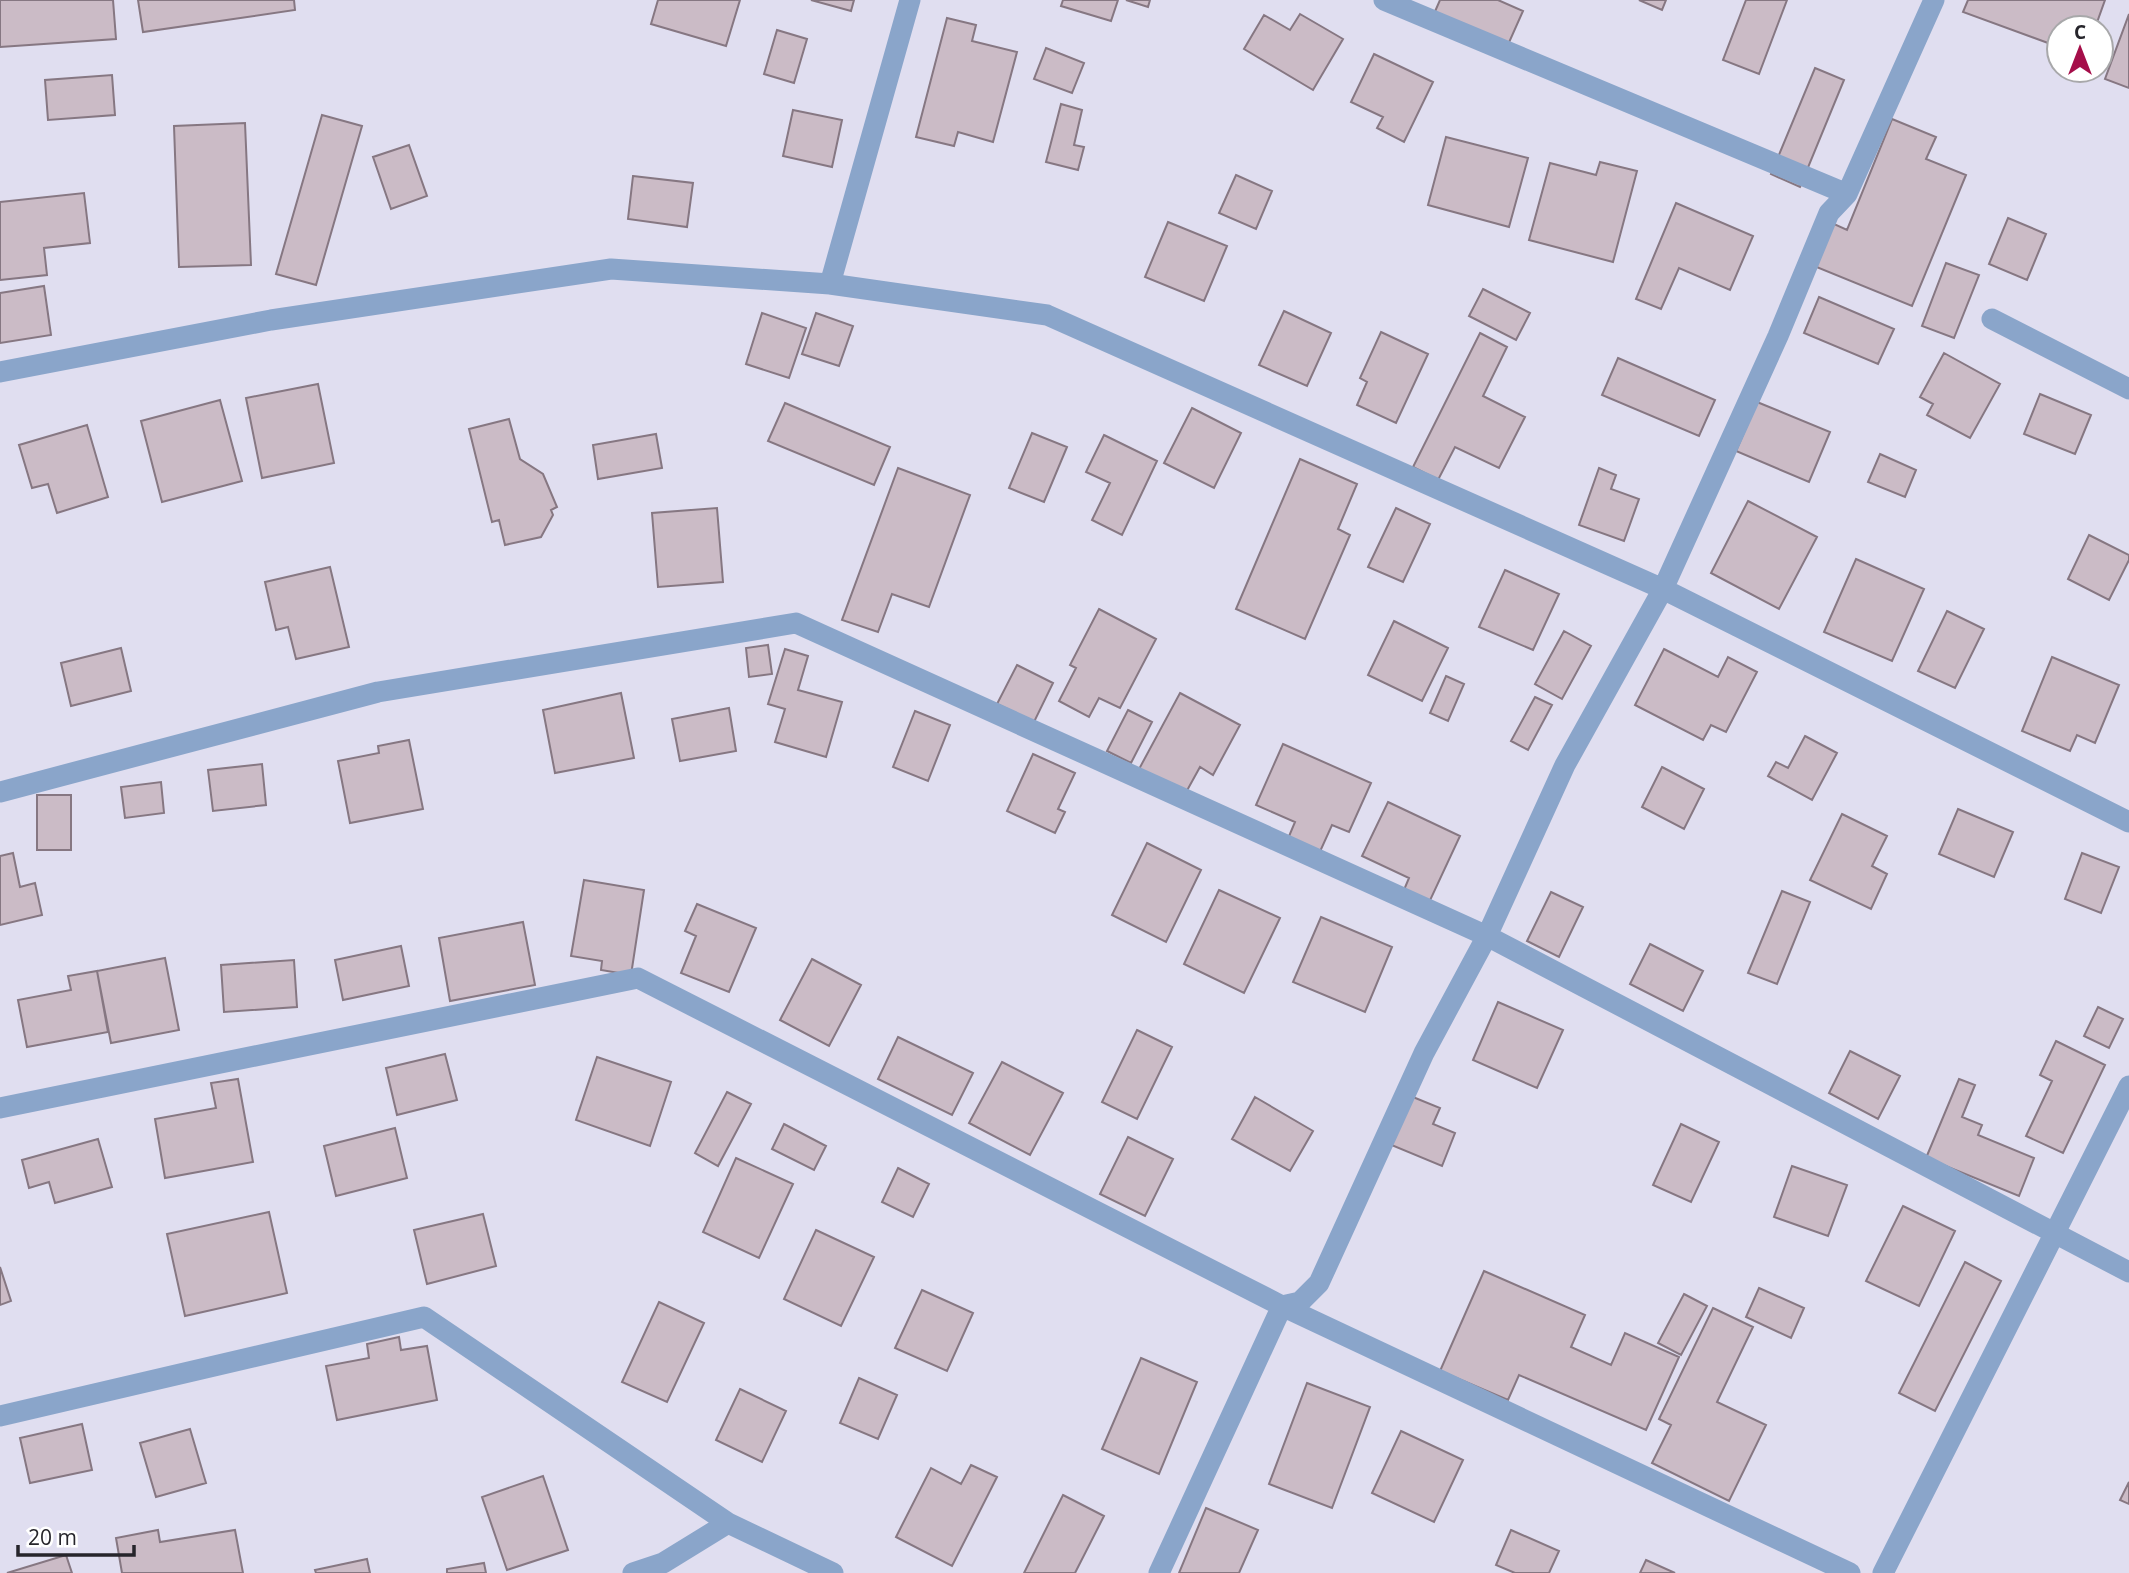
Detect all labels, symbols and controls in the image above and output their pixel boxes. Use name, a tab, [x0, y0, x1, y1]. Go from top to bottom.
north arrow	[2045, 14, 2115, 84]
text: С	[2074, 19, 2086, 45]
scale bar	[18, 1514, 133, 1558]
text: 20 m	[28, 1523, 77, 1551]

